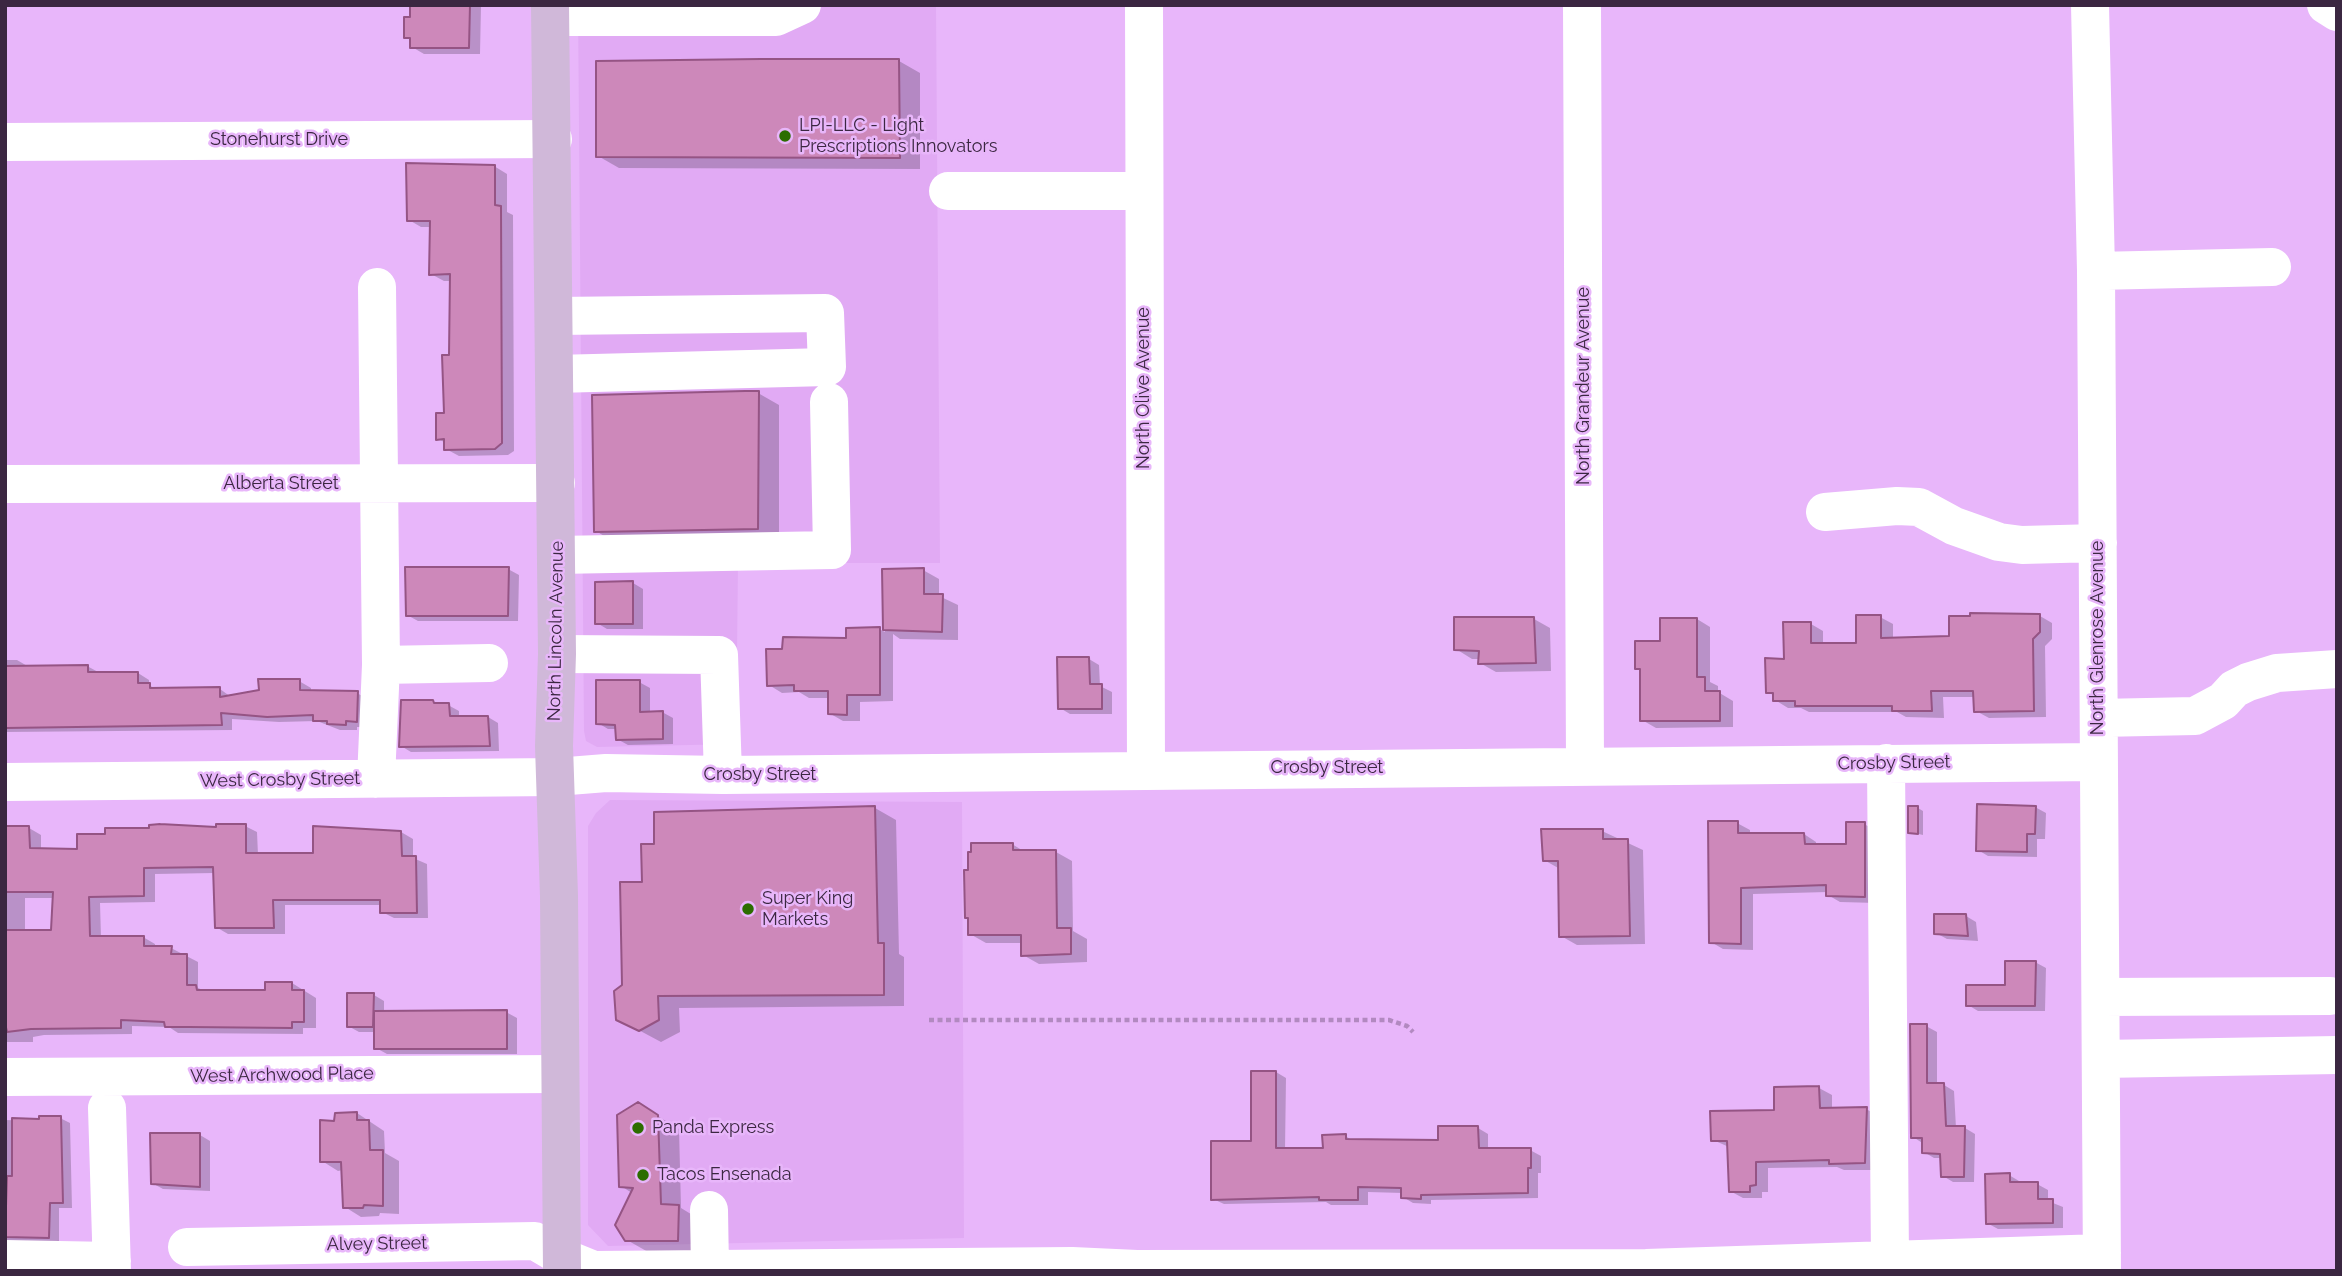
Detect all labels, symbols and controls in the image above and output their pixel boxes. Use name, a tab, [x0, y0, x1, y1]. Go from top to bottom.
place label: LPI-LLC - Light Prescriptions Innovators	[799, 115, 998, 158]
marker: LPI-LLC - Light Prescriptions Innovators	[777, 128, 793, 144]
street label: Stonehurst Drive	[210, 129, 348, 151]
street label: North Grandeur Avenue	[1573, 287, 1595, 485]
street label: North Olive Avenue	[1133, 307, 1155, 469]
street label: Alberta Street	[223, 473, 339, 495]
street label: North Lincoln Avenue	[544, 541, 568, 721]
street label: North Glenrose Avenue	[2087, 541, 2109, 735]
street label: Crosby Street	[1837, 751, 1951, 775]
street label: Crosby Street	[1271, 757, 1383, 779]
street label: Crosby Street	[704, 764, 816, 786]
street label: West Crosby Street	[200, 768, 360, 792]
place label: Super King Markets	[762, 888, 853, 930]
marker: Super King Markets	[740, 901, 756, 917]
street label: West Archwood Place	[190, 1063, 374, 1087]
place label: Panda Express	[652, 1117, 774, 1139]
marker: Panda Express	[630, 1120, 646, 1136]
place label: Tacos Ensenada	[657, 1164, 792, 1186]
marker: Tacos Ensenada	[635, 1167, 651, 1183]
street label: Alvey Street	[327, 1232, 427, 1256]

